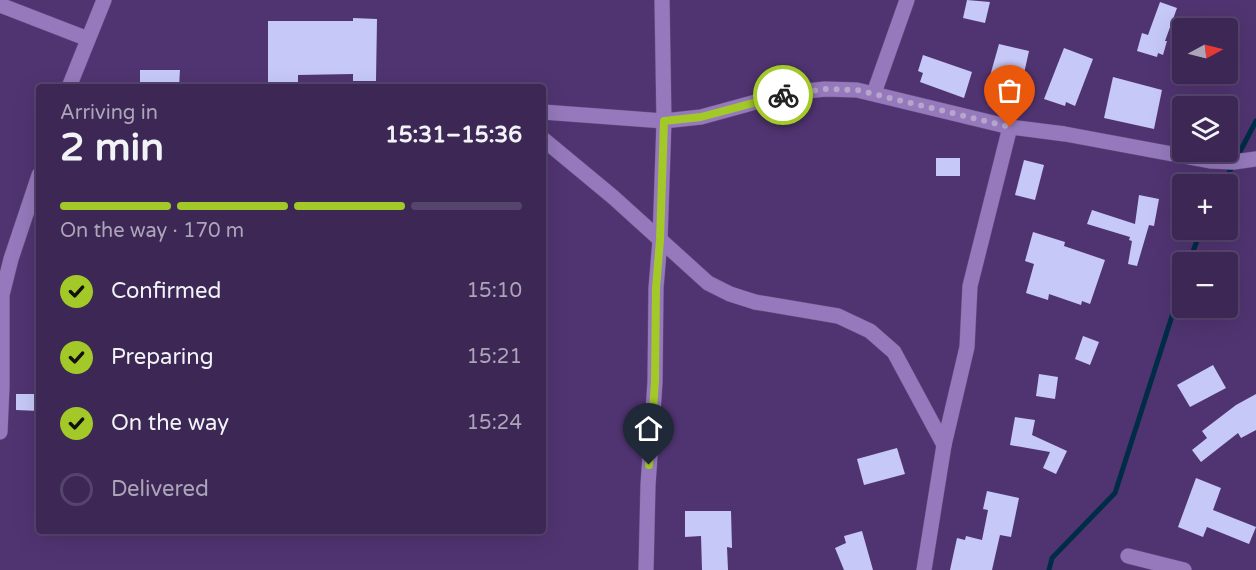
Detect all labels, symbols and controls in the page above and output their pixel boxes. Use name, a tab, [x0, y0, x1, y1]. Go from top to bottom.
north arrow	[1172, 18, 1238, 84]
map controls	[1172, 18, 1238, 318]
courier	[753, 65, 813, 125]
pin	[984, 65, 1035, 127]
icon: bag	[993, 74, 1026, 107]
icon: bike	[767, 79, 800, 112]
button: layers	[1172, 96, 1238, 162]
text: Arriving in	[60, 101, 158, 125]
text: 15:31–15:36	[385, 122, 522, 148]
text: 2 min	[60, 124, 164, 171]
button: +	[1172, 174, 1238, 240]
text: On the way · 170 m	[60, 219, 244, 243]
button: −	[1172, 252, 1238, 318]
icon: check	[60, 275, 93, 308]
text: Confirmed	[111, 278, 221, 304]
text: 15:10	[467, 279, 522, 303]
icon: check	[60, 341, 93, 374]
text: Preparing	[111, 344, 214, 370]
text: 15:21	[467, 345, 522, 369]
pin	[623, 403, 674, 465]
icon: check	[60, 407, 93, 440]
text: On the way	[111, 410, 229, 436]
text: 15:24	[467, 411, 522, 435]
icon: home	[632, 412, 665, 445]
text: Delivered	[111, 476, 209, 502]

